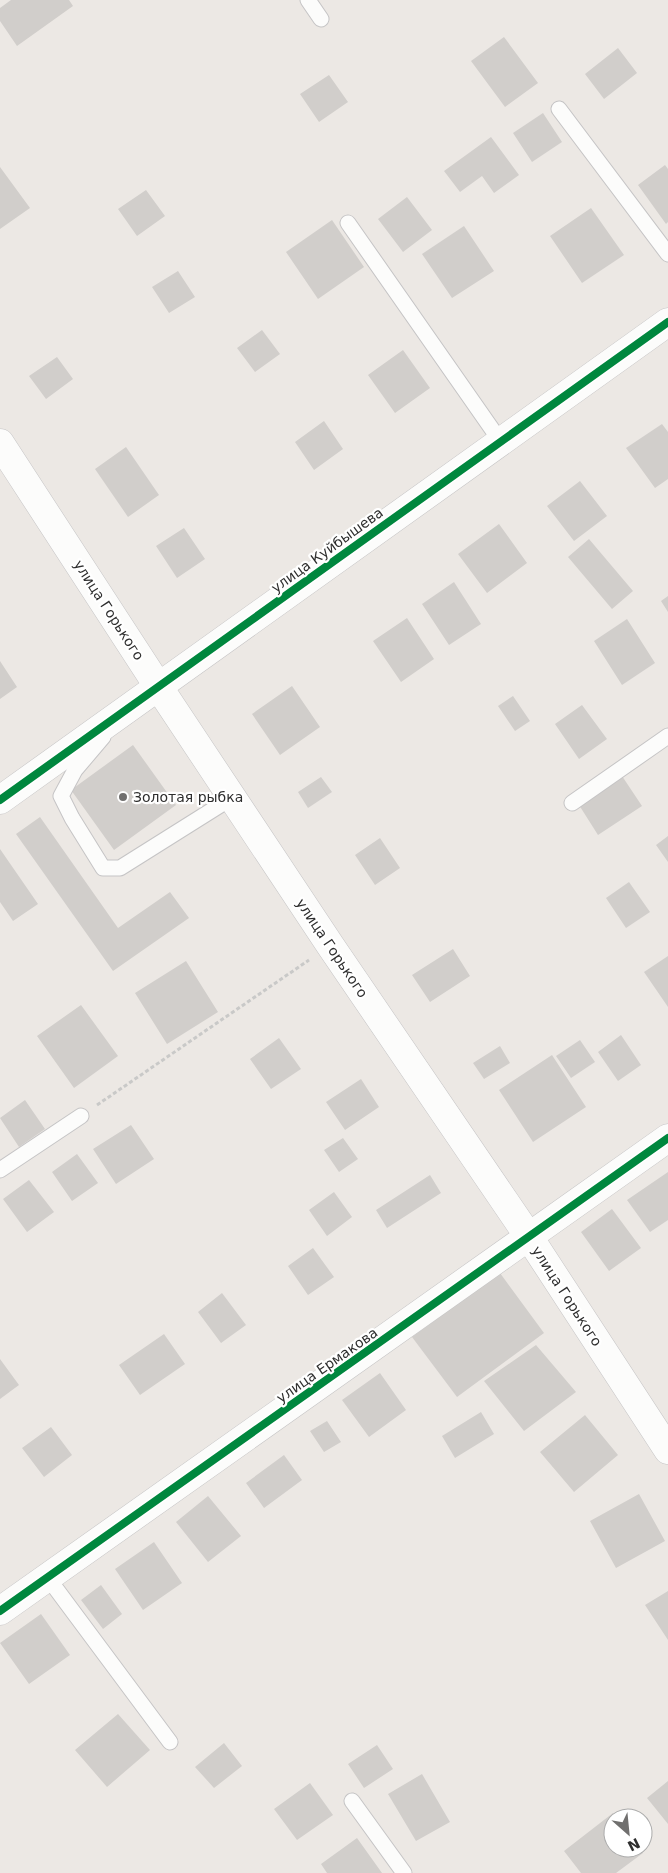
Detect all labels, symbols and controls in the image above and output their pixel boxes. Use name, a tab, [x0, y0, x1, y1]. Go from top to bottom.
street label: улица Куйбышева	[268, 504, 386, 596]
street label: улица Горького	[71, 557, 147, 663]
place label: Золотая рыбка	[133, 789, 243, 805]
marker: Золотая рыбка	[117, 791, 129, 803]
street label: улица Горького	[293, 895, 371, 1001]
street label: улица Горького	[529, 1243, 605, 1349]
street label: улица Ермакова	[273, 1324, 381, 1406]
north arrow	[603, 1808, 653, 1858]
text: N	[625, 1835, 643, 1854]

